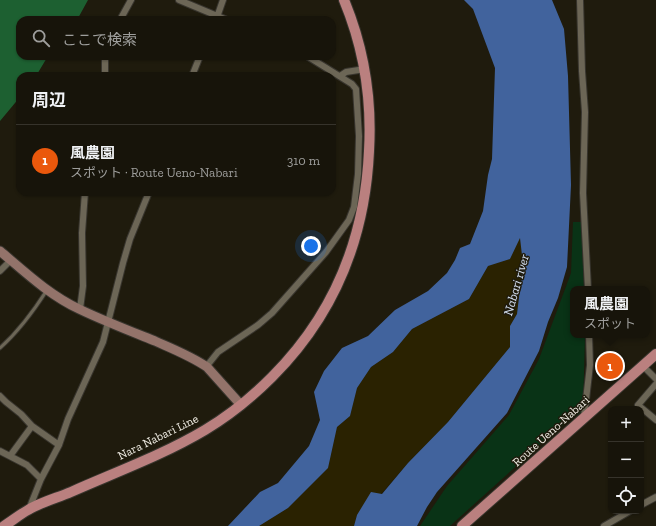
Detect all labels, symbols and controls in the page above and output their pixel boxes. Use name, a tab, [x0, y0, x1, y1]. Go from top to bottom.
search box	[16, 16, 336, 60]
icon: search	[30, 27, 52, 49]
text: ここで検索	[62, 31, 137, 49]
text: 周辺	[32, 90, 66, 110]
text: 風農園	[70, 144, 115, 162]
text: 1	[42, 153, 48, 168]
text: 310 m	[287, 153, 320, 168]
text: スポット · Route Ueno-Nabari	[70, 165, 238, 180]
your location	[301, 236, 321, 256]
water label: Nabari river	[500, 252, 532, 317]
popup	[570, 286, 650, 338]
text: 風農園	[584, 295, 629, 313]
text: スポット	[584, 316, 636, 331]
pin: 1	[597, 351, 623, 381]
street label: Route Ueno-Nabari	[510, 392, 593, 469]
map controls	[608, 406, 644, 514]
button: +	[608, 406, 644, 442]
street label: Nara Nabari Line	[115, 411, 201, 463]
button: −	[608, 442, 644, 478]
button: locate	[608, 478, 644, 514]

